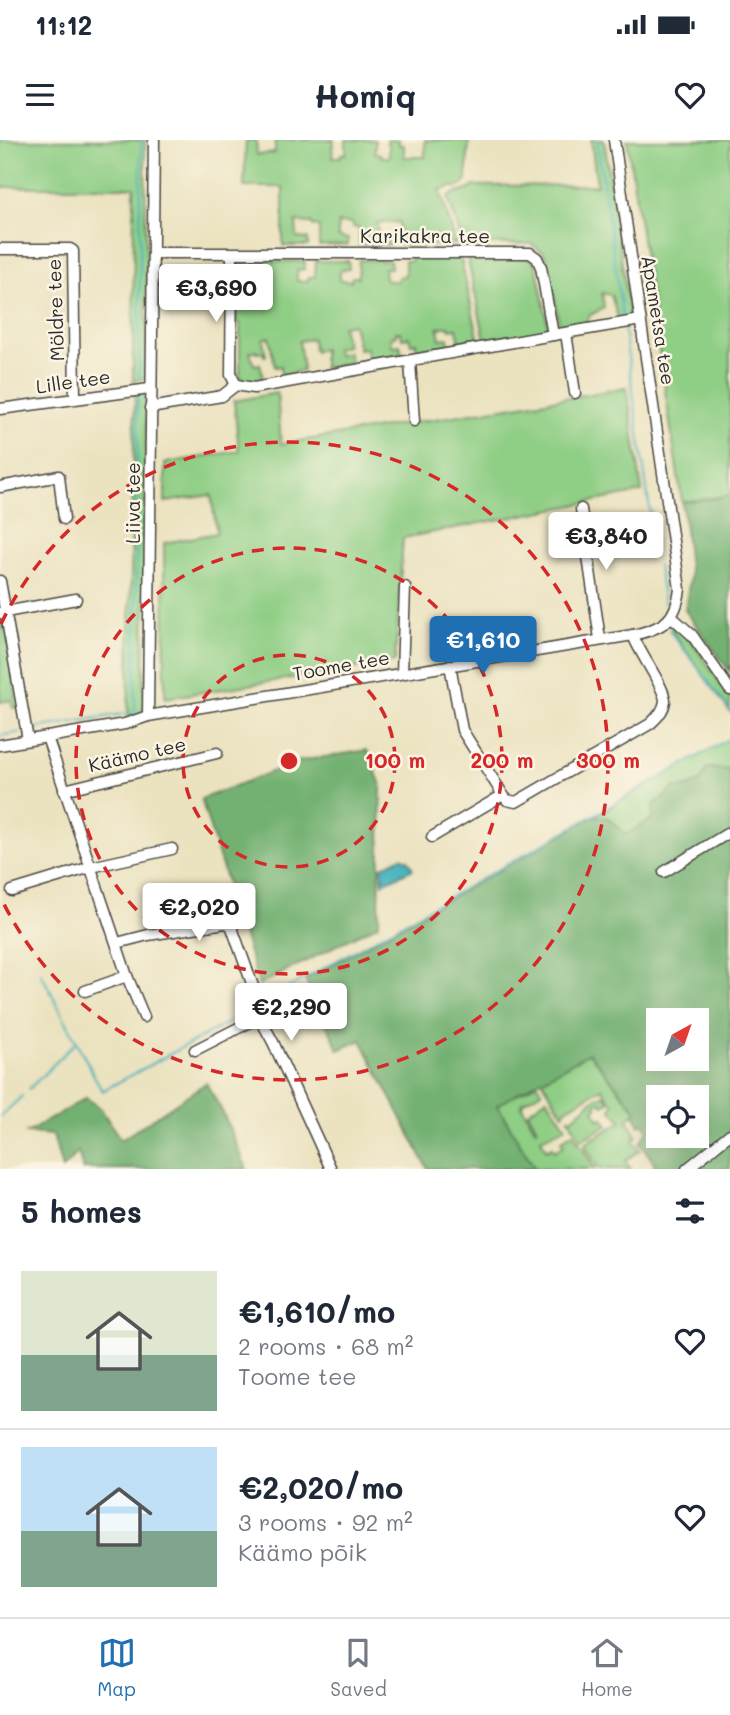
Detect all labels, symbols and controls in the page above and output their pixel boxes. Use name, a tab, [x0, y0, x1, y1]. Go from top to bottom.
text: 11:12	[35, 8, 92, 42]
text: Homiq	[314, 74, 416, 116]
icon: menu	[21, 76, 59, 114]
icon: heart	[671, 76, 709, 114]
street label: Karikakra tee	[360, 223, 490, 248]
street label: Apametsa tee	[636, 253, 682, 387]
street label: Möldre tee	[41, 258, 69, 362]
pin: €3,690	[159, 264, 273, 324]
text: €3,690	[175, 272, 257, 302]
street label: Lille tee	[34, 363, 112, 399]
street label: Liiva tee	[120, 462, 145, 544]
pin: €3,840	[549, 512, 663, 572]
text: €3,840	[564, 520, 648, 550]
pin: €1,610	[426, 616, 540, 676]
text: €1,610	[446, 624, 520, 654]
street label: Toome tee	[291, 644, 391, 686]
street label: Käämo tee	[86, 731, 188, 777]
text: 100 m	[365, 746, 425, 773]
text: 200 m	[471, 746, 533, 773]
text: 300 m	[576, 746, 640, 773]
centre of rings	[277, 749, 301, 773]
pin: €2,020	[142, 884, 256, 943]
text: €2,020	[158, 891, 240, 921]
pin: €2,290	[234, 984, 348, 1043]
text: €2,290	[251, 991, 331, 1021]
north arrow	[646, 1008, 709, 1071]
map controls	[646, 1008, 709, 1148]
button: locate	[646, 1085, 709, 1148]
text: 5 homes	[21, 1191, 142, 1231]
icon: filters	[671, 1192, 709, 1230]
text: €1,610/mo	[238, 1291, 395, 1331]
icon: home	[77, 1299, 161, 1383]
icon: heart	[671, 1322, 709, 1360]
text: 2 rooms · 68 m²	[238, 1331, 413, 1361]
text: Toome tee	[238, 1361, 357, 1391]
text: €2,020/mo	[238, 1467, 403, 1507]
icon: home	[77, 1475, 161, 1559]
icon: heart	[671, 1498, 709, 1536]
text: 3 rooms · 92 m²	[238, 1507, 413, 1537]
text: Käämo põik	[238, 1537, 367, 1567]
tab: Map	[97, 1634, 136, 1701]
tab: Saved	[330, 1634, 387, 1701]
tab: Home	[581, 1634, 633, 1701]

